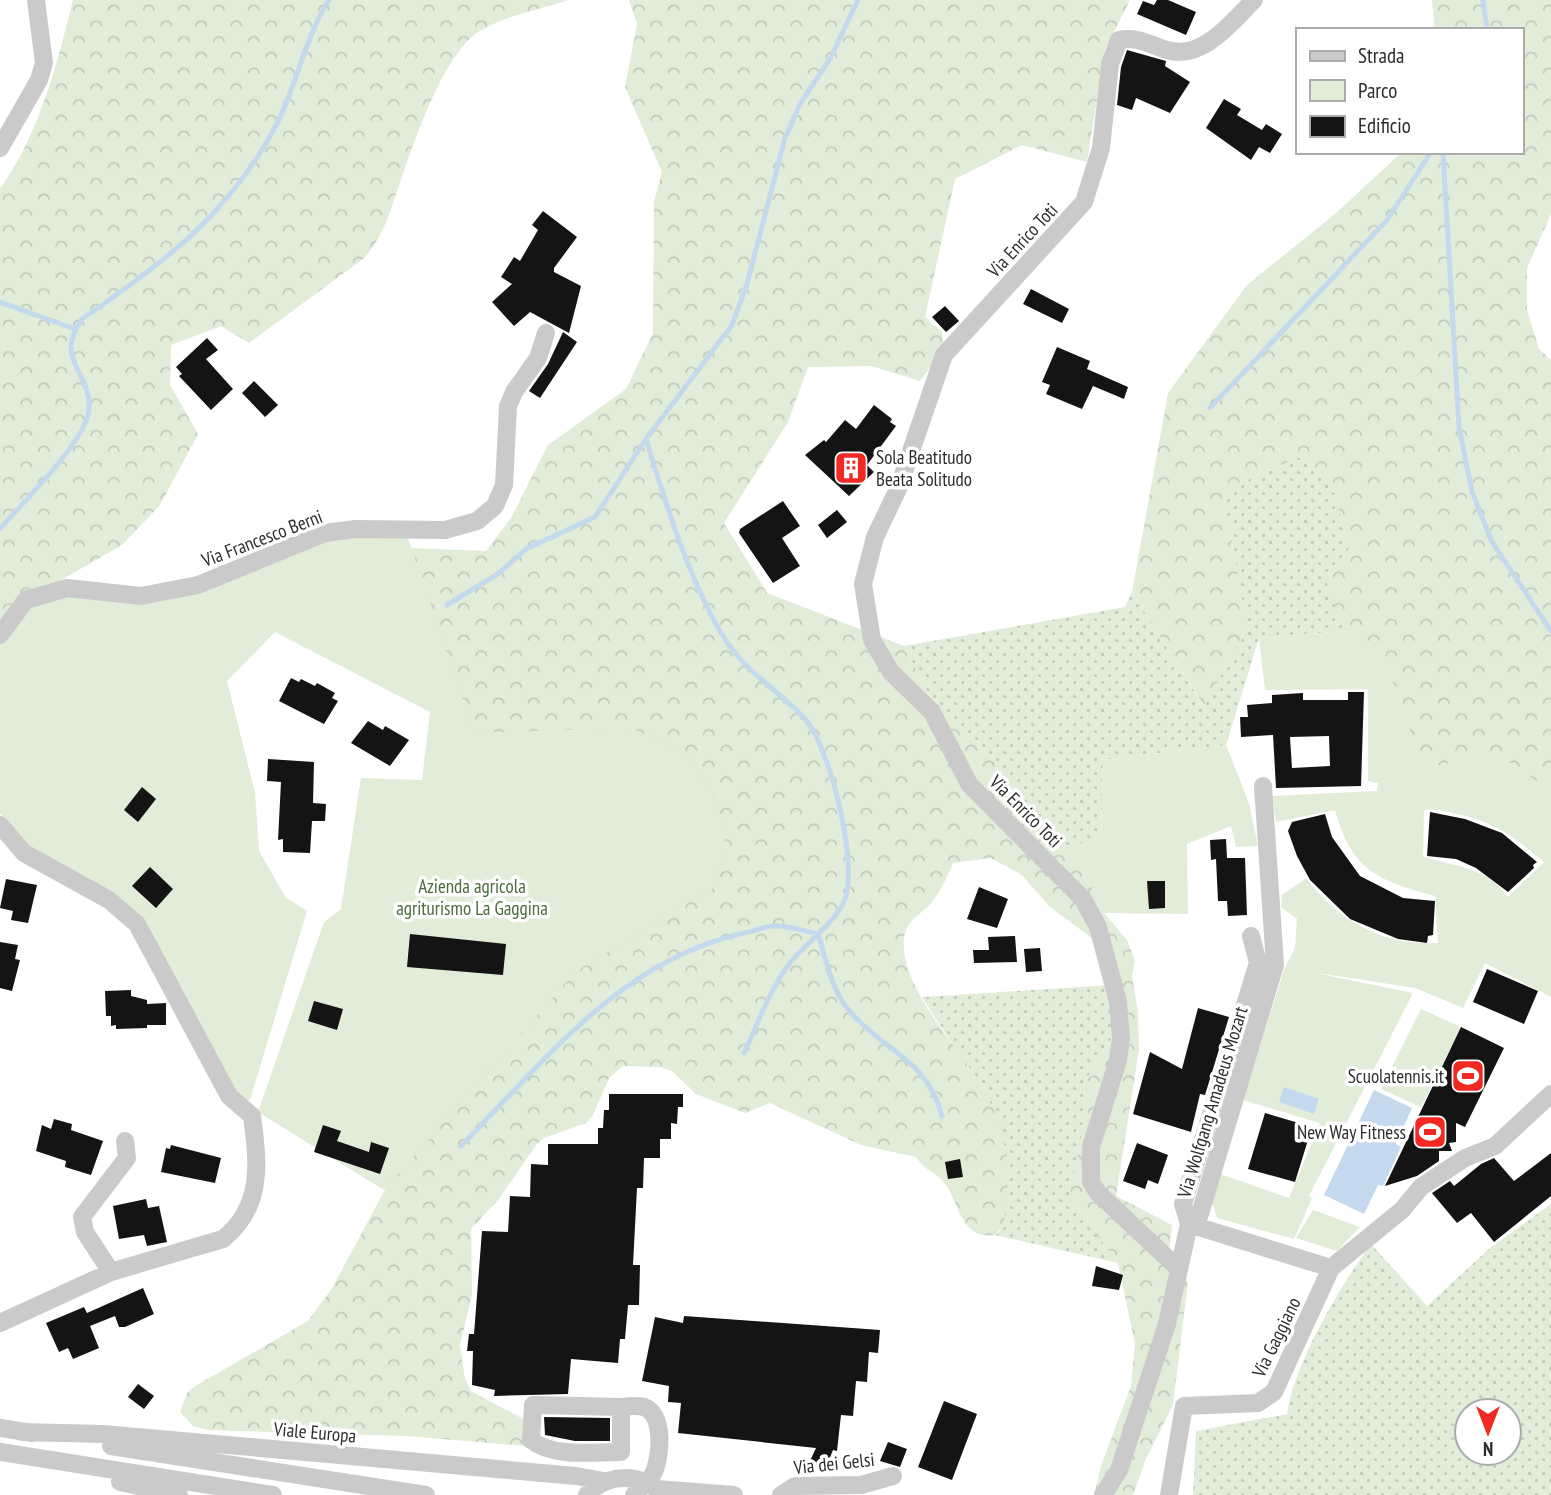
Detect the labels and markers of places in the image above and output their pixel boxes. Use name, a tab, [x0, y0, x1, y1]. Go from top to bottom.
place label: Sola Beatitudo Beata Solitudo	[876, 445, 972, 491]
building icon: Sola Beatitudo Beata Solitudo	[832, 449, 870, 487]
sports icon: Scuolatennis.it	[1449, 1057, 1487, 1095]
place label: Scuolatennis.it	[1348, 1064, 1445, 1088]
sports icon: New Way Fitness	[1411, 1113, 1449, 1151]
place label: New Way Fitness	[1297, 1120, 1406, 1144]

